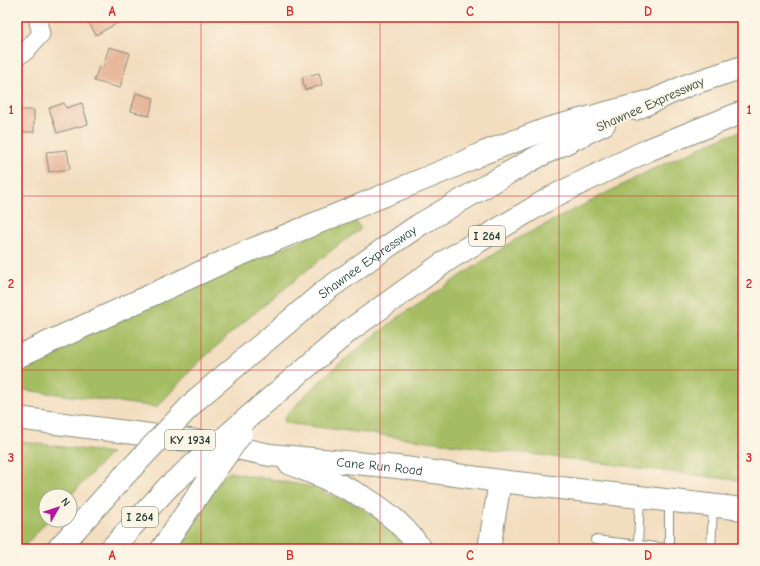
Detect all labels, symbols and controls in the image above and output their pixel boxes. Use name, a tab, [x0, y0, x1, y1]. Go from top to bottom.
text: A	[108, 4, 116, 19]
text: B	[286, 4, 294, 19]
text: C	[466, 4, 474, 19]
text: D	[644, 4, 652, 19]
street label: Shawnee Expressway	[594, 73, 706, 135]
text: 1	[8, 102, 14, 117]
text: 1	[746, 102, 752, 117]
street label: Shawnee Expressway	[315, 222, 419, 301]
road number: I 264	[469, 226, 505, 246]
text: 2	[8, 276, 14, 291]
text: 2	[746, 276, 752, 291]
road number: KY 1934	[165, 430, 215, 450]
text: 3	[8, 450, 14, 465]
text: 3	[746, 450, 752, 465]
street label: Cane Run Road	[336, 454, 424, 478]
north arrow	[38, 488, 78, 528]
text: N	[58, 495, 73, 509]
road number: I 264	[122, 507, 158, 527]
text: A	[108, 548, 116, 563]
text: B	[286, 548, 294, 563]
text: C	[466, 548, 474, 563]
text: D	[644, 548, 652, 563]

